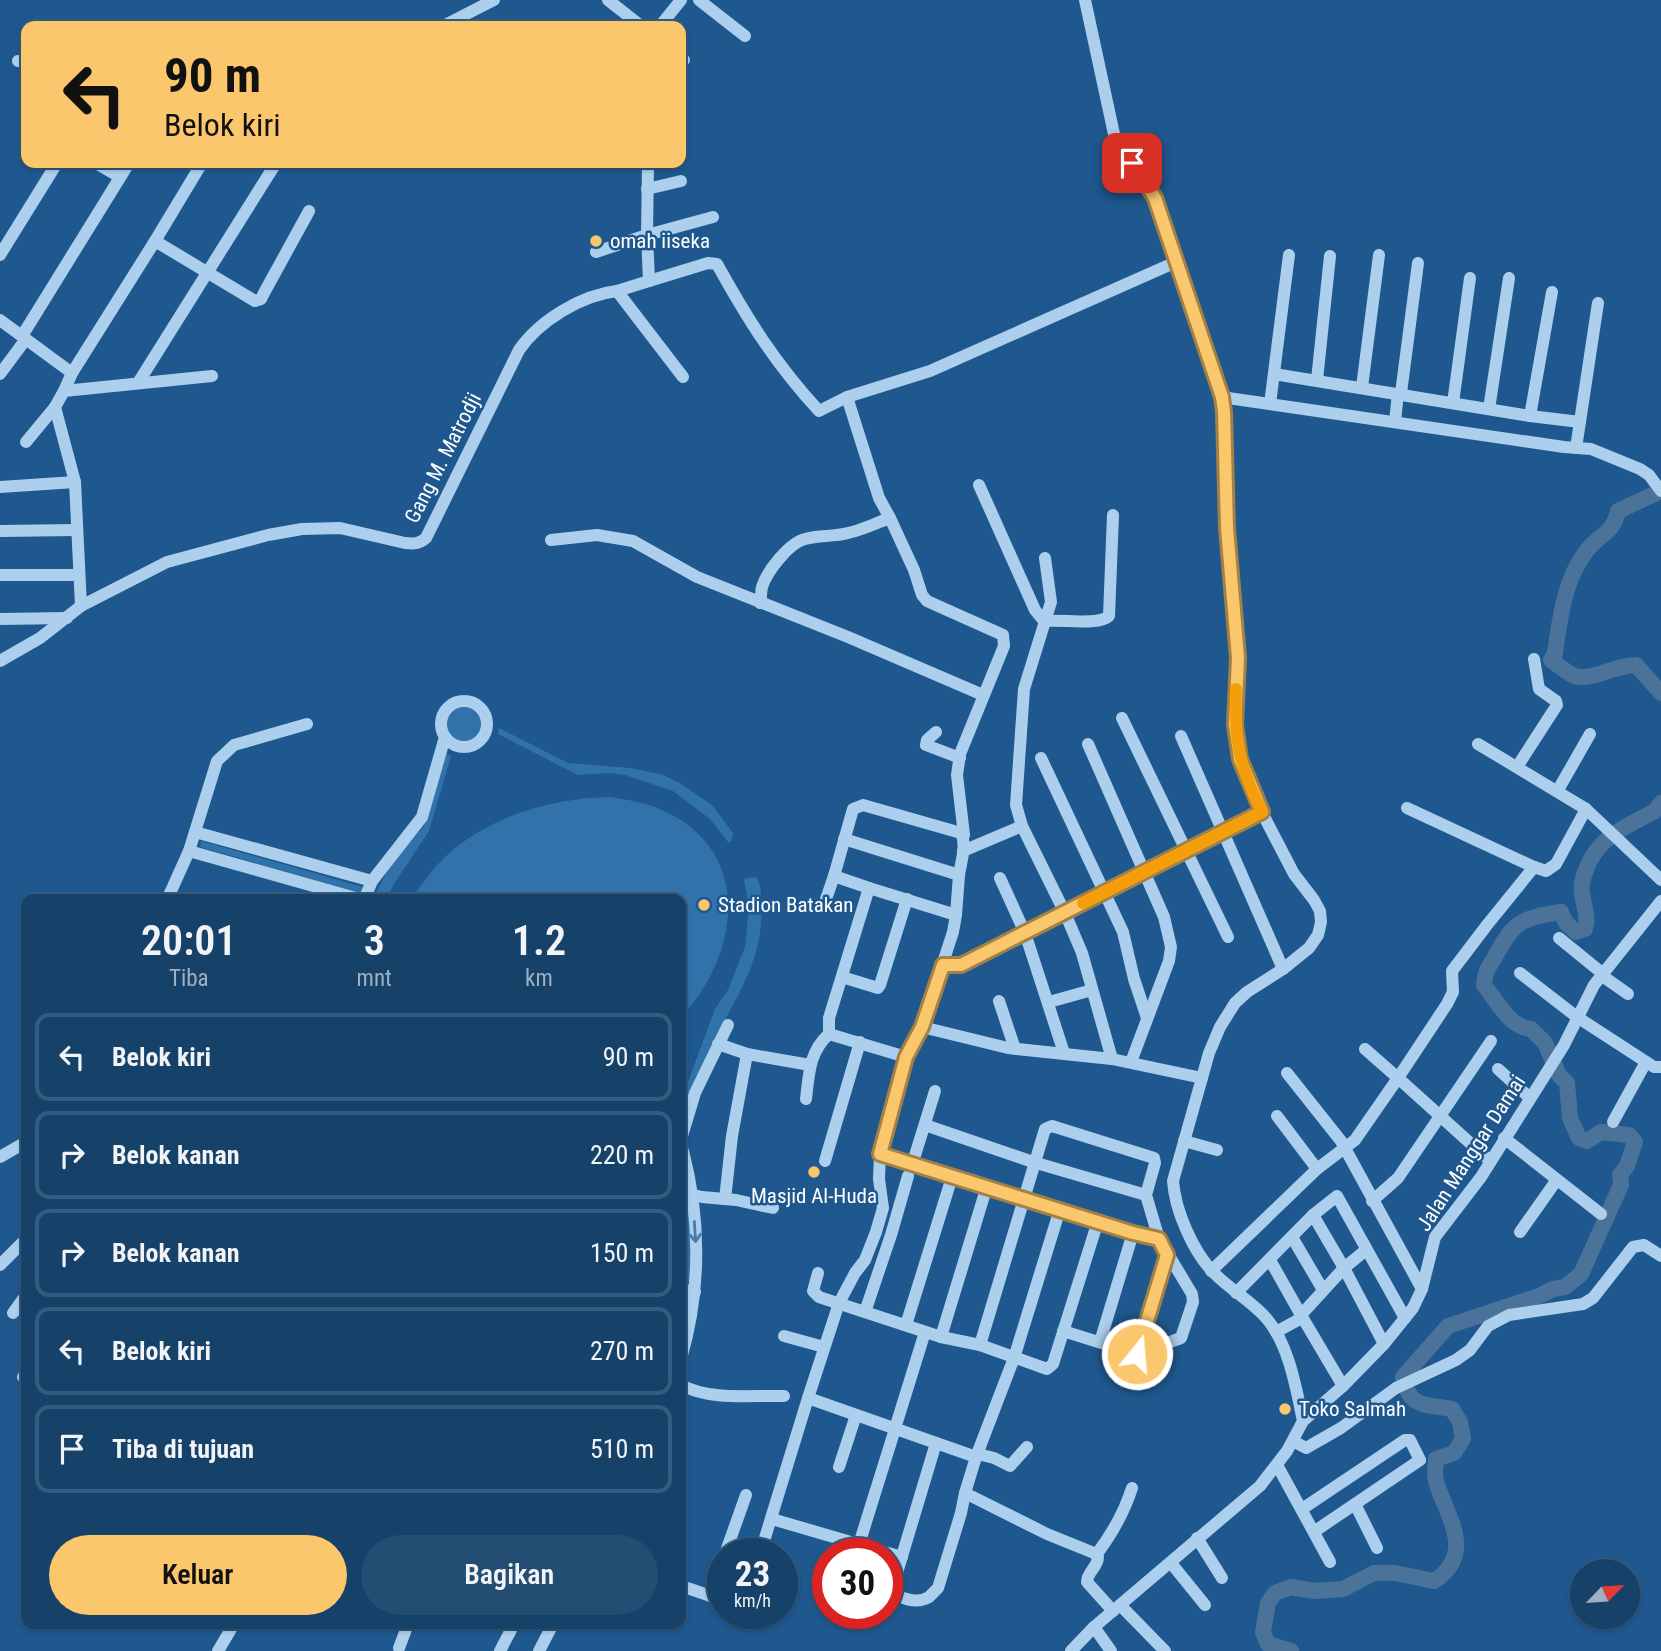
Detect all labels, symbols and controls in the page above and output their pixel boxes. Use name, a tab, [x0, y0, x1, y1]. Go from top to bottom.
text: 90 m	[164, 47, 261, 104]
icon: left	[49, 49, 140, 140]
text: Belok kiri	[164, 106, 281, 144]
pin	[1102, 133, 1162, 193]
icon: arrive	[1113, 144, 1151, 182]
place label: omah iiseka	[610, 229, 710, 253]
marker: omah iiseka	[588, 233, 604, 249]
street label: Gang M. Matrodji	[400, 389, 486, 527]
place label: Stadion Batakan	[718, 893, 853, 917]
marker: Stadion Batakan	[696, 897, 712, 913]
text: 20:01	[141, 916, 237, 965]
text: 3	[364, 916, 385, 965]
text: 1.2	[512, 916, 566, 965]
text: Tiba	[169, 965, 209, 992]
text: mnt	[357, 965, 392, 992]
text: km	[525, 965, 553, 992]
icon: left	[53, 1038, 91, 1076]
text: Belok kiri	[112, 1042, 211, 1072]
text: 90 m	[603, 1042, 654, 1072]
street label: Jalan Manggar Damai	[1412, 1071, 1530, 1235]
icon: right	[53, 1136, 91, 1174]
text: Belok kanan	[112, 1140, 239, 1170]
text: 220 m	[590, 1140, 654, 1170]
marker: Masjid Al-Huda	[806, 1164, 822, 1180]
place label: Masjid Al-Huda	[751, 1184, 877, 1208]
one-way arrow	[689, 1220, 702, 1243]
icon: right	[53, 1234, 91, 1272]
text: Belok kanan	[112, 1238, 239, 1268]
text: 150 m	[590, 1238, 654, 1268]
position arrow	[1100, 1317, 1174, 1391]
icon: left	[53, 1332, 91, 1370]
text: Belok kiri	[112, 1336, 211, 1366]
text: 270 m	[590, 1336, 654, 1366]
place label: Toko Salmah	[1299, 1397, 1406, 1421]
marker: Toko Salmah	[1277, 1401, 1293, 1417]
icon: arrive	[53, 1430, 91, 1468]
text: Tiba di tujuan	[112, 1434, 254, 1464]
text: 510 m	[590, 1434, 654, 1464]
button: Keluar	[49, 1535, 347, 1615]
button: Bagikan	[361, 1535, 658, 1615]
speed limit sign: 30	[812, 1538, 903, 1629]
text: 23	[735, 1554, 770, 1595]
north arrow	[1570, 1559, 1640, 1629]
map controls	[1570, 1559, 1640, 1629]
text: km/h	[734, 1590, 771, 1611]

